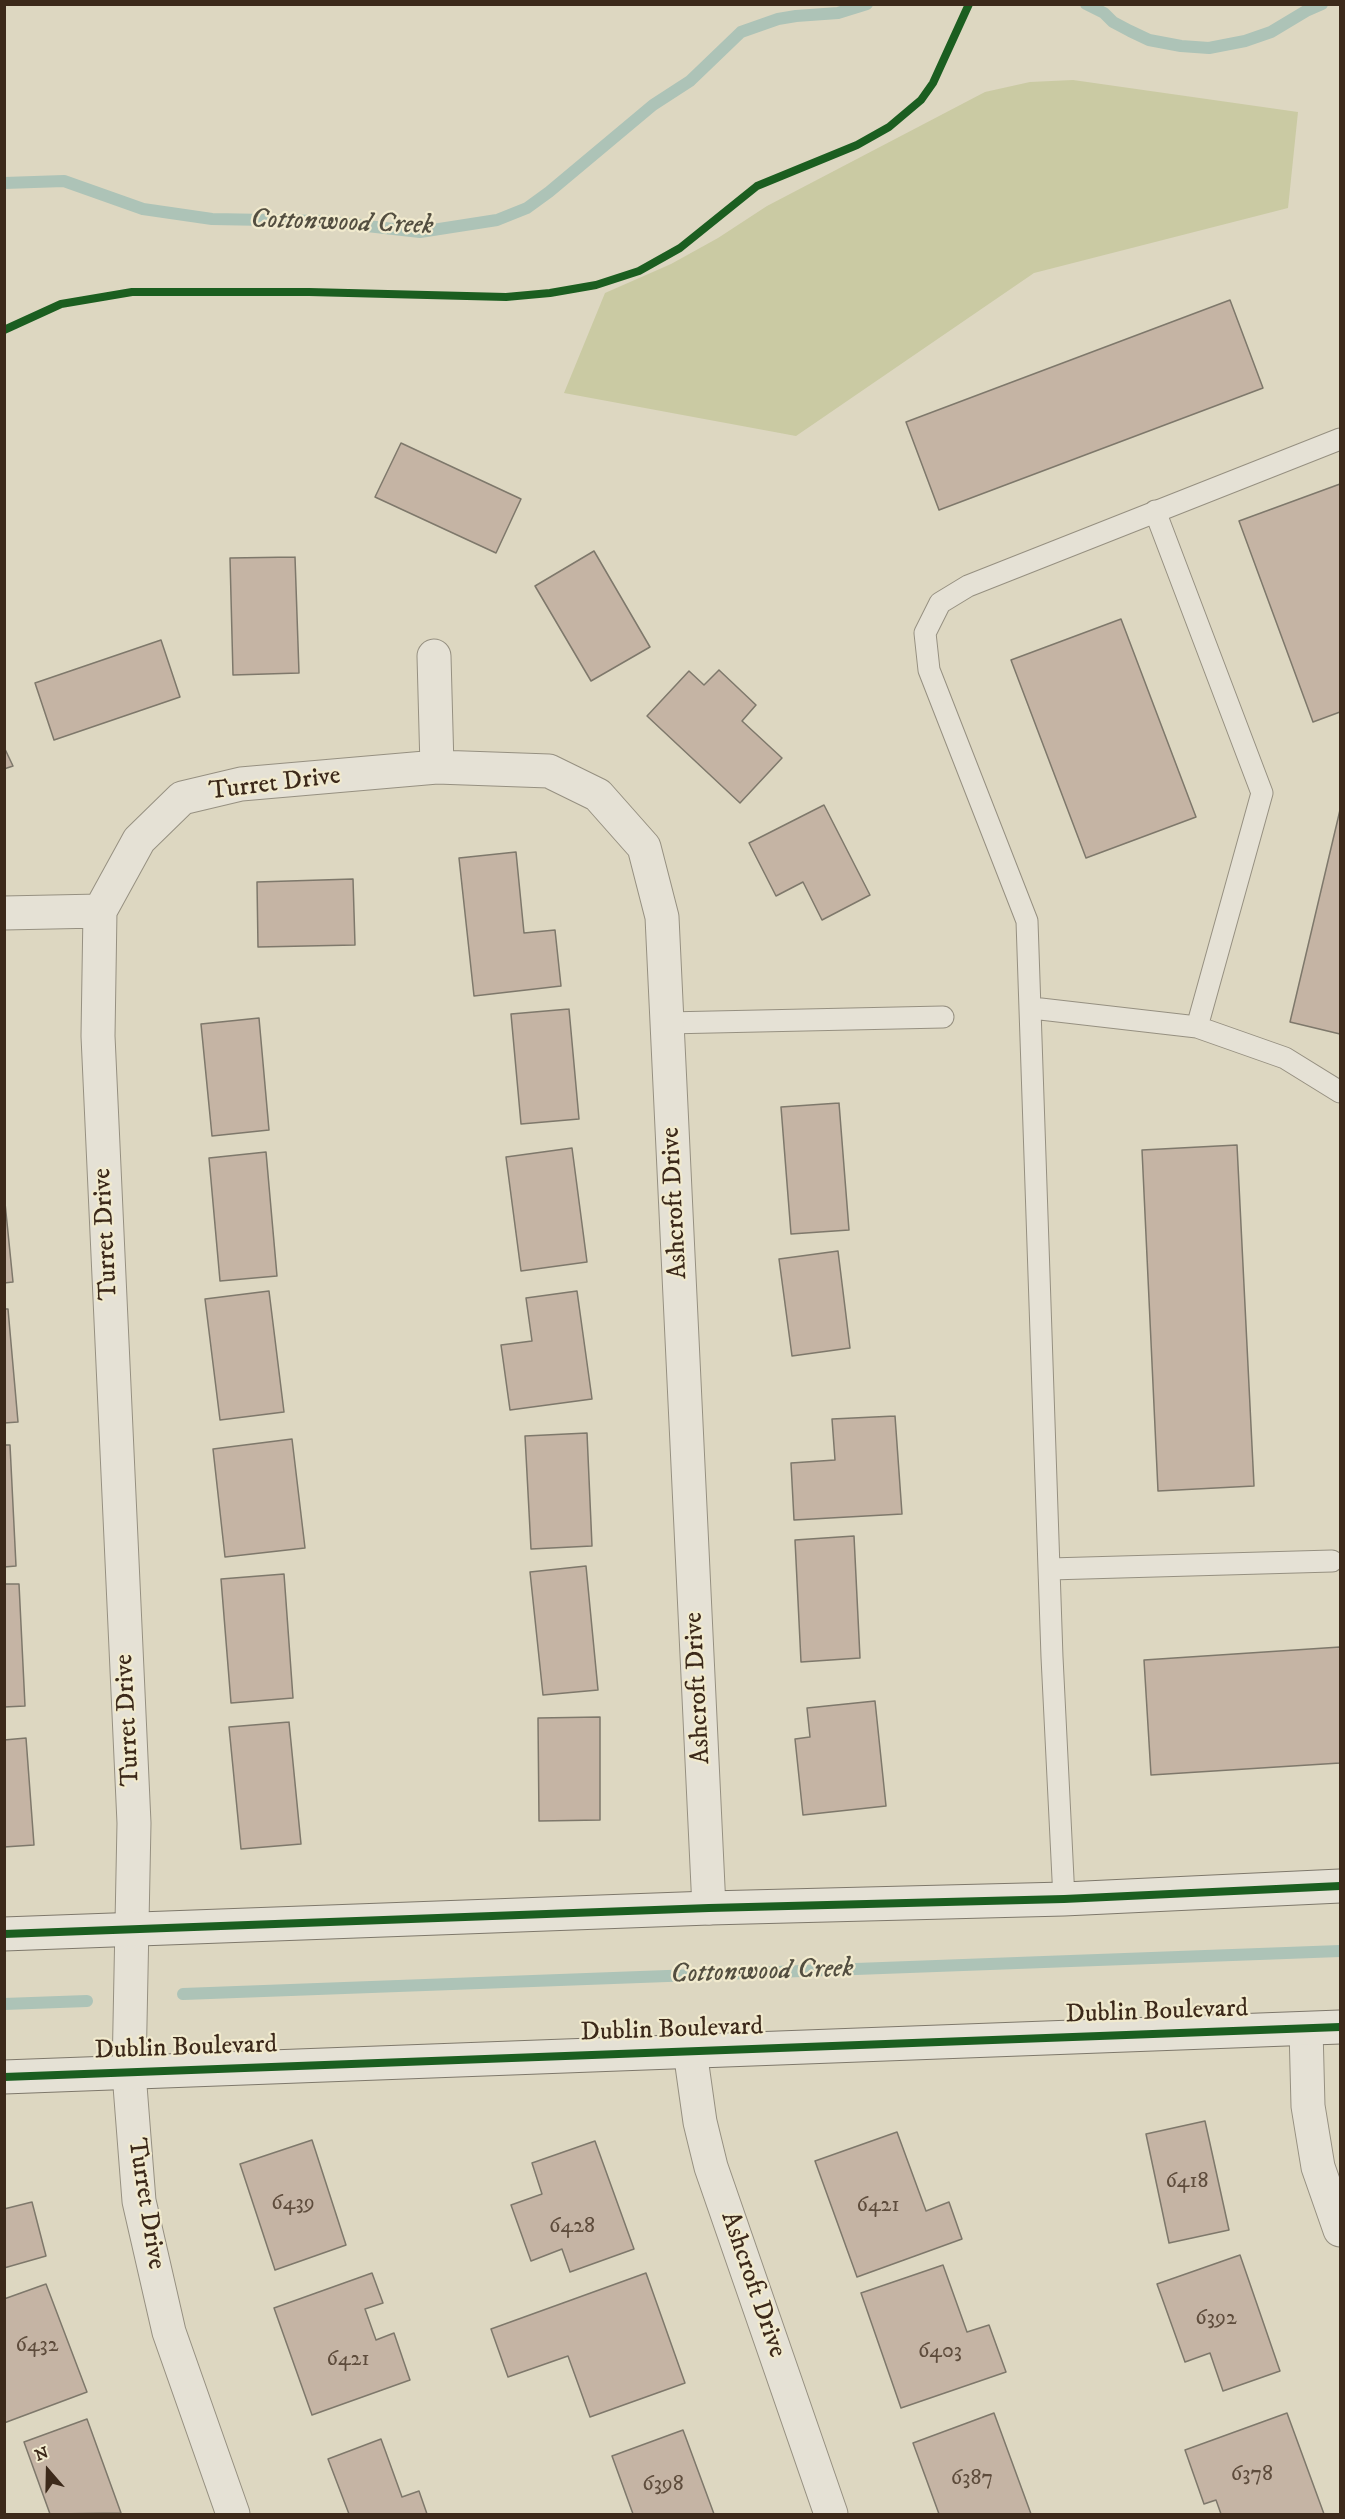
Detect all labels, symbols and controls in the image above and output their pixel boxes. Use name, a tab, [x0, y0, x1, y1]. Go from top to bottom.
water label: Cottonwood Creek	[250, 205, 434, 243]
street label: Turret Drive	[207, 761, 343, 809]
street label: Ashcroft Drive	[656, 1126, 696, 1280]
street label: Turret Drive	[88, 1167, 126, 1301]
street label: Ashcroft Drive	[679, 1611, 719, 1765]
street label: Turret Drive	[110, 1653, 148, 1787]
water label: Cottonwood Creek	[670, 1954, 854, 1992]
street label: Dublin Boulevard	[1065, 1994, 1249, 2032]
street label: Dublin Boulevard	[580, 2012, 764, 2050]
street label: Dublin Boulevard	[94, 2030, 278, 2068]
street label: Turret Drive	[119, 2136, 171, 2272]
house number: 6418	[1165, 2169, 1209, 2195]
house number: 6439	[271, 2191, 315, 2217]
house number: 6421	[856, 2193, 900, 2219]
street label: Ashcroft Drive	[712, 2208, 792, 2362]
house number: 6428	[549, 2214, 595, 2240]
house number: 6392	[1195, 2306, 1237, 2332]
house number: 6432	[15, 2333, 59, 2359]
house number: 6403	[918, 2339, 962, 2365]
house number: 6421	[326, 2347, 370, 2373]
north arrow	[18, 2441, 78, 2501]
text: N	[32, 2442, 51, 2466]
house number: 6378	[1231, 2462, 1273, 2488]
house number: 6387	[951, 2466, 993, 2492]
house number: 6398	[642, 2472, 684, 2498]

